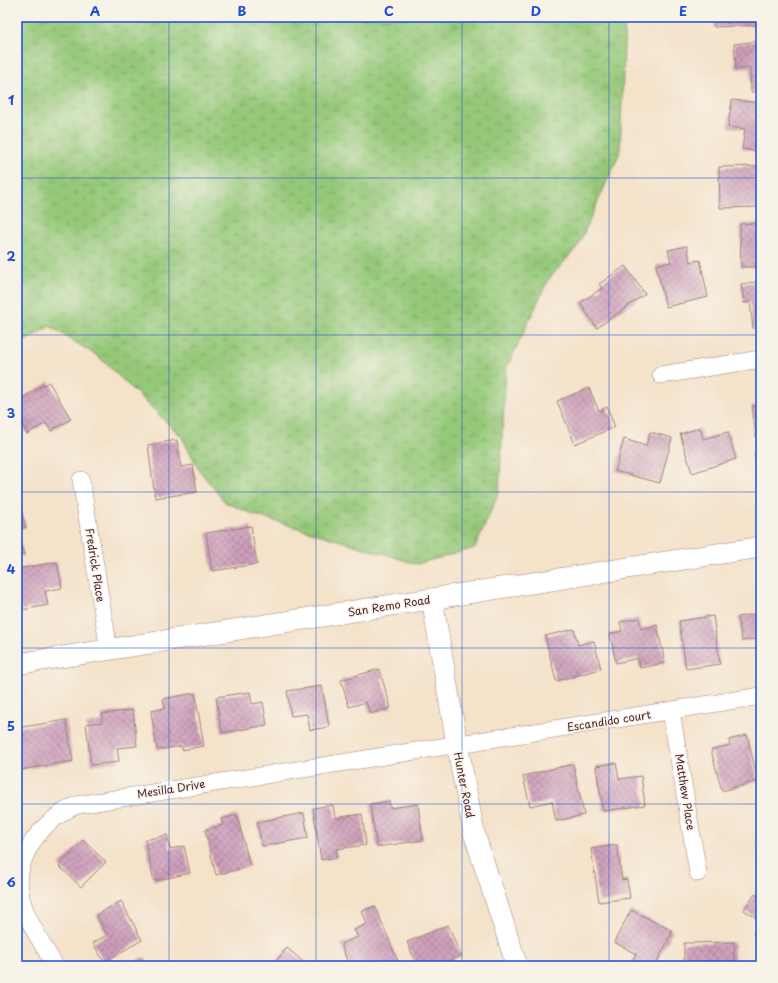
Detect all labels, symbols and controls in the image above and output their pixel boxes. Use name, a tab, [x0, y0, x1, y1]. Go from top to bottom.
text: A	[90, 1, 100, 20]
text: B	[238, 1, 247, 20]
text: C	[384, 1, 394, 20]
text: D	[531, 1, 541, 20]
text: E	[679, 1, 687, 20]
text: 1	[8, 90, 14, 109]
text: 2	[6, 246, 16, 265]
text: 3	[7, 403, 16, 422]
street label: Fredrick Place	[81, 527, 110, 603]
text: 4	[7, 559, 16, 578]
street label: San Remo Road	[346, 591, 431, 620]
street label: Escandido court	[566, 705, 653, 736]
text: 5	[7, 716, 15, 735]
street label: Hunter Road	[450, 750, 479, 820]
street label: Matthew Place	[671, 753, 700, 831]
street label: Mesilla Drive	[136, 775, 206, 802]
text: 6	[6, 872, 16, 891]

